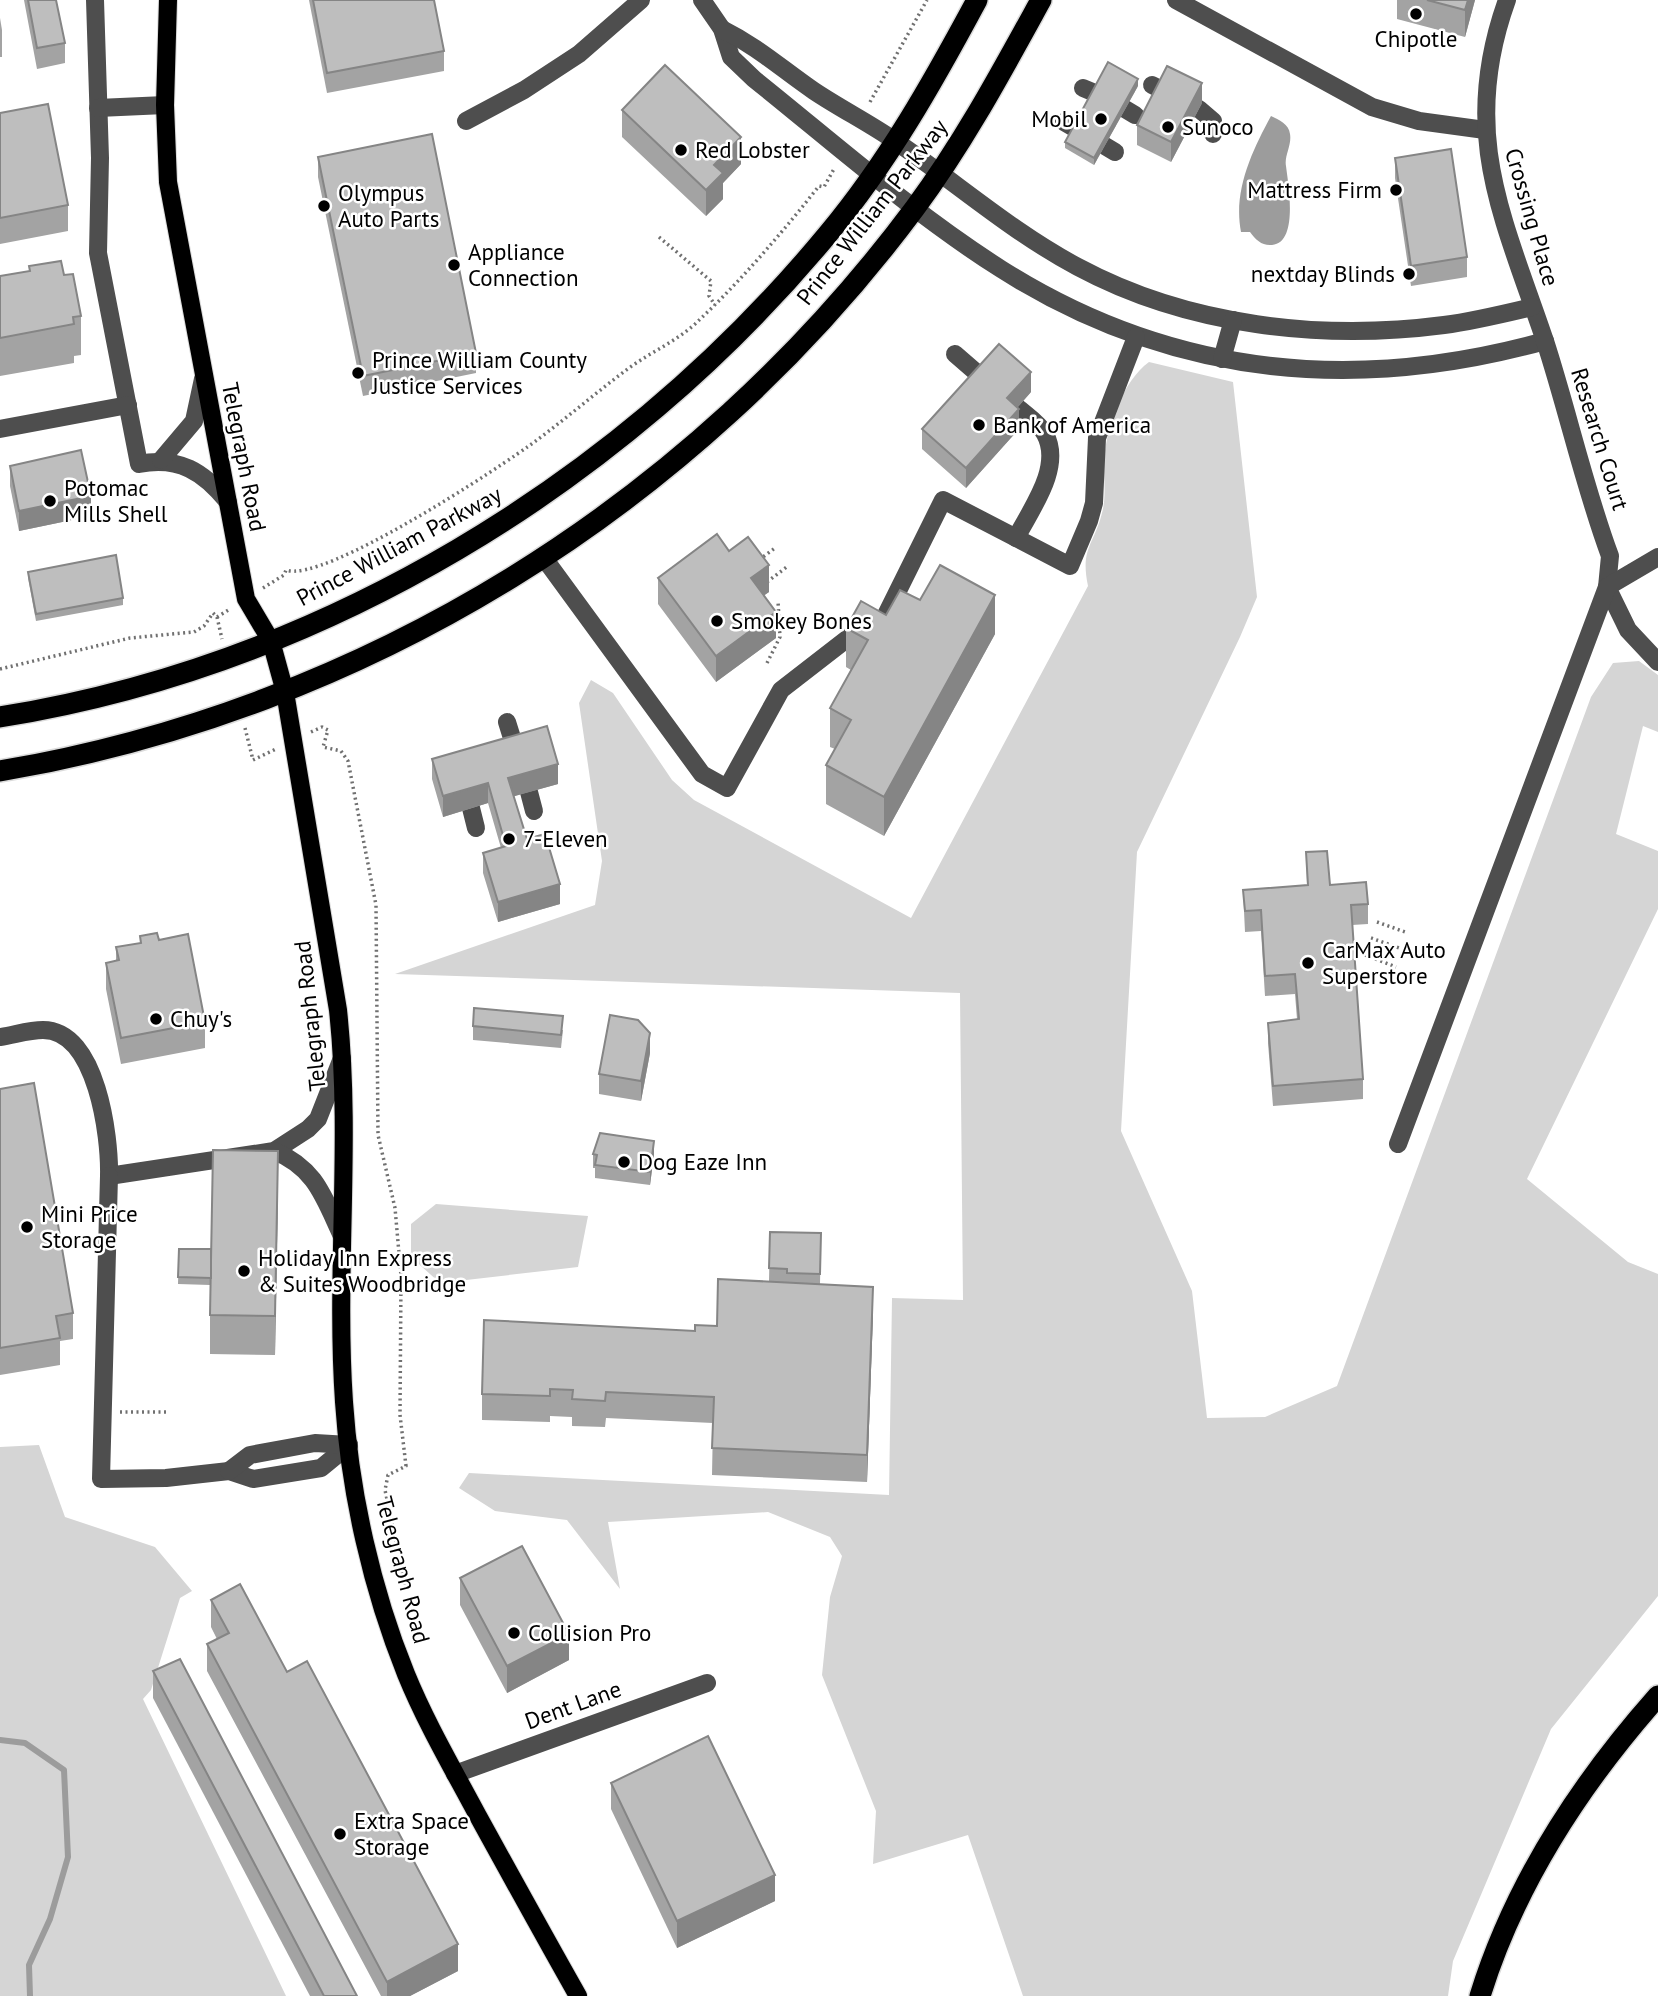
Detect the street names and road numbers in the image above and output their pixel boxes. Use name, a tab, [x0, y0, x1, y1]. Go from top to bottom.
street label: Prince William Parkway	[790, 113, 953, 311]
street label: Crossing Place	[1499, 145, 1566, 289]
street label: Research Court	[1565, 364, 1636, 514]
street label: Telegraph Road	[216, 380, 273, 534]
street label: Prince William Parkway	[291, 479, 507, 612]
street label: Telegraph Road	[287, 939, 332, 1093]
street label: Telegraph Road	[370, 1493, 437, 1647]
street label: Dent Lane	[521, 1674, 625, 1735]

